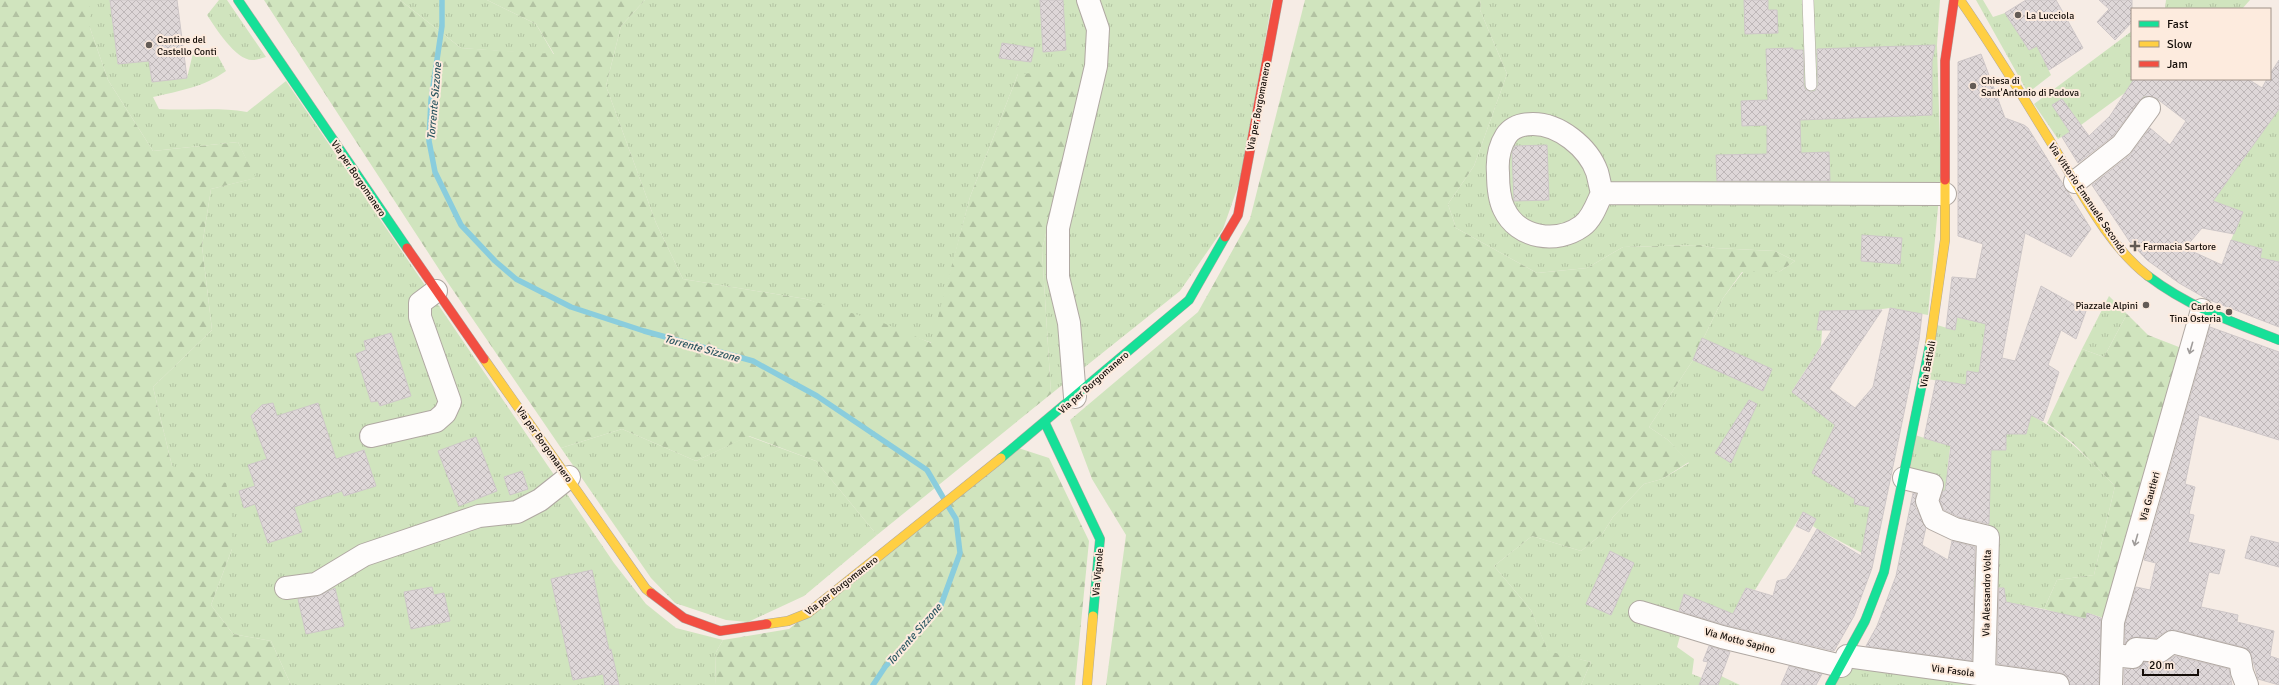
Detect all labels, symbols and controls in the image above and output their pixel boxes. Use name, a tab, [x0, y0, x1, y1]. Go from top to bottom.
legend	[2131, 8, 2271, 80]
marker: La Lucciola	[2013, 10, 2023, 20]
place label: La Lucciola	[2026, 10, 2074, 22]
text: Fast	[2167, 17, 2188, 32]
place label: Cantine del Castello Conti	[157, 34, 217, 58]
text: Slow	[2167, 37, 2192, 52]
marker: Cantine del Castello Conti	[144, 40, 154, 50]
text: Jam	[2167, 57, 2188, 72]
street label: Via per Borgomanero	[1245, 61, 1273, 151]
water label: Torrente Sizzone	[425, 62, 444, 140]
place label: Chiesa di Sant'Antonio di Padova	[1981, 75, 2079, 99]
marker: Chiesa di Sant'Antonio di Padova	[1968, 81, 1978, 91]
street label: Via per Borgomanero	[328, 138, 388, 219]
street label: Via Vittorio Emanuele Secondo	[2046, 141, 2129, 256]
marker: Farmacia Sartore	[2130, 241, 2140, 251]
place label: Farmacia Sartore	[2143, 241, 2216, 253]
place label: Piazzale Alpini	[2075, 300, 2138, 312]
marker: Piazzale Alpini	[2141, 300, 2151, 310]
place label: Carlo e Tina Osteria	[2170, 301, 2221, 325]
marker: Carlo e Tina Osteria	[2224, 307, 2234, 317]
water label: Torrente Sizzone	[663, 332, 741, 365]
street label: Via Battioli	[1918, 340, 1938, 389]
one-way arrow	[2187, 341, 2194, 354]
street label: Via per Borgomanero	[1056, 349, 1131, 417]
street label: Via per Borgomanero	[514, 405, 575, 485]
street label: Via Gautieri	[2137, 470, 2163, 522]
one-way arrow	[2132, 534, 2139, 547]
street label: Via Vignole	[1090, 548, 1106, 597]
street label: Via Alessandro Volta	[1980, 550, 1994, 637]
street label: Via per Borgomanero	[803, 554, 881, 618]
water label: Torrente Sizzone	[884, 601, 945, 668]
street label: Via Motto Sapino	[1703, 626, 1776, 656]
scale bar	[2143, 651, 2198, 677]
text: 20 m	[2149, 658, 2174, 673]
street label: Via Fasola	[1931, 662, 1975, 680]

